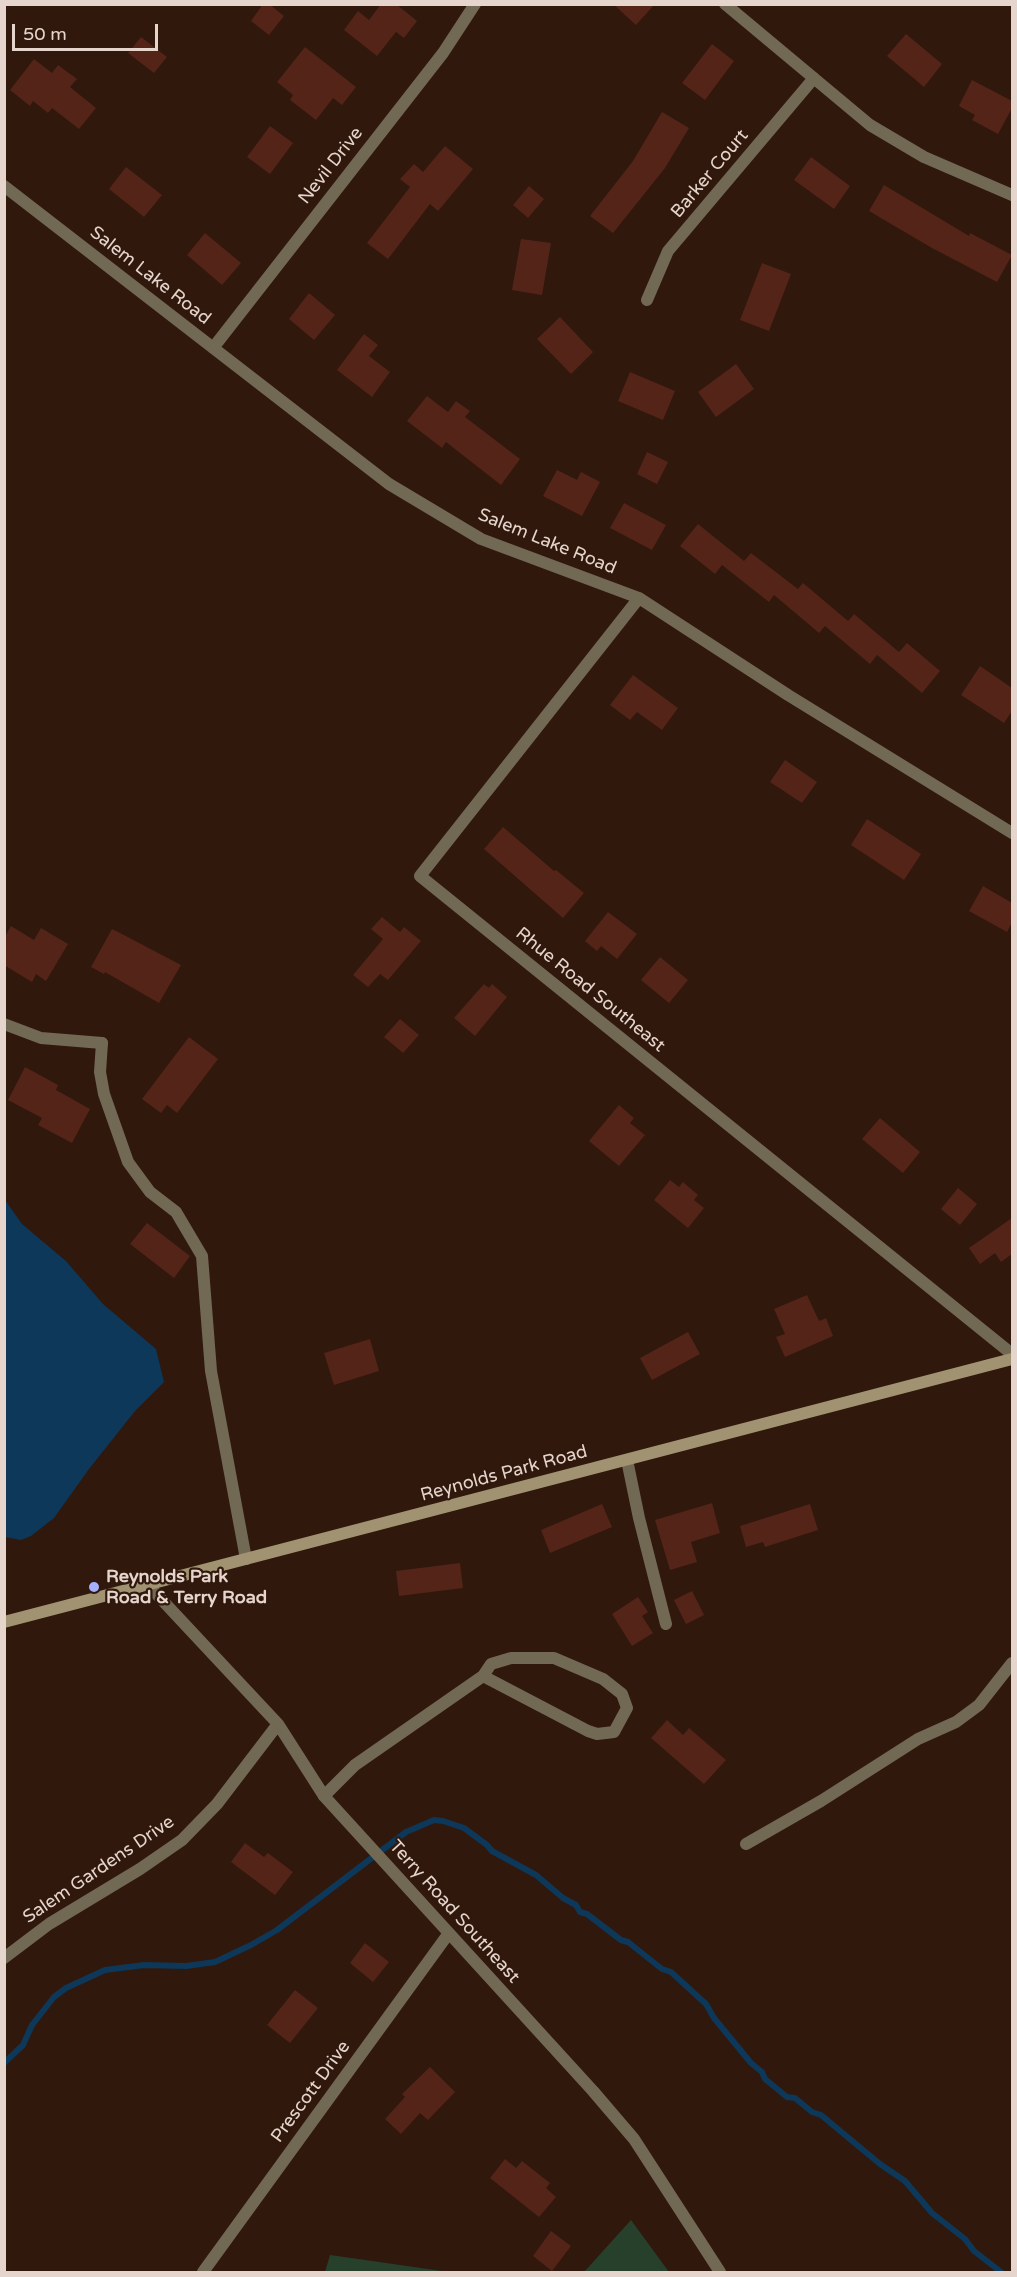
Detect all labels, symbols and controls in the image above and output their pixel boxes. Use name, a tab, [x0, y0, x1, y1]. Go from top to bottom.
scale bar	[15, 12, 160, 50]
text: 50 m	[23, 23, 67, 45]
street label: Nevil Drive	[294, 123, 368, 209]
street label: Barker Court	[667, 125, 753, 223]
street label: Salem Lake Road	[85, 222, 215, 330]
street label: Salem Lake Road	[475, 504, 619, 580]
street label: Rhue Road Southeast	[511, 923, 669, 1057]
street label: Reynolds Park Road	[418, 1441, 590, 1507]
place label: Reynolds Park Road & Terry Road	[106, 1566, 267, 1608]
marker: Reynolds Park Road & Terry Road	[87, 1580, 101, 1594]
street label: Salem Gardens Drive	[19, 1811, 179, 1929]
street label: Terry Road Southeast	[384, 1836, 524, 1988]
street label: Prescott Drive	[267, 2037, 355, 2147]

